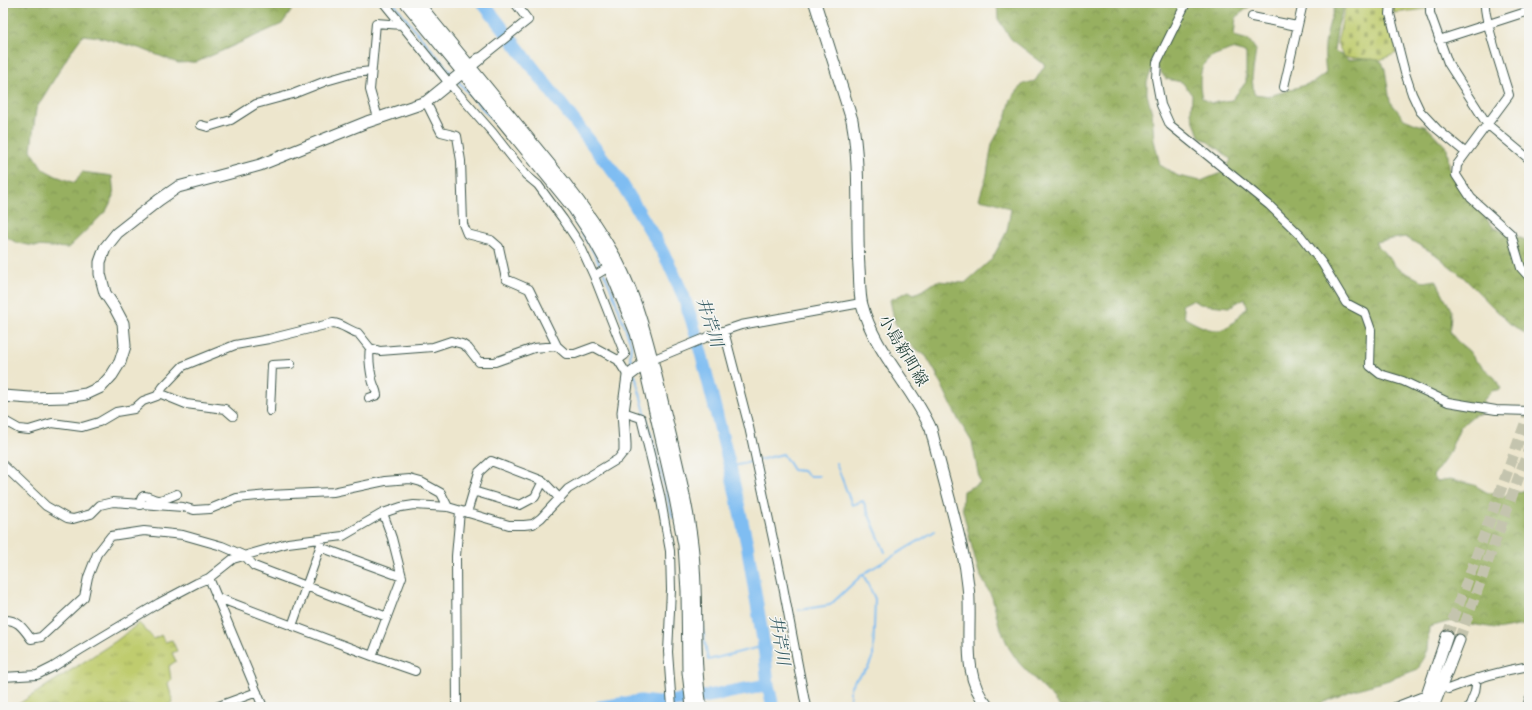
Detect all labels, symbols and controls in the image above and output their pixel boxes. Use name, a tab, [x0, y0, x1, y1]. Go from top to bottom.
water label: 井芹川	[691, 295, 727, 352]
street label: 小島新町線	[873, 312, 931, 390]
water label: 井芹川	[764, 613, 793, 669]

